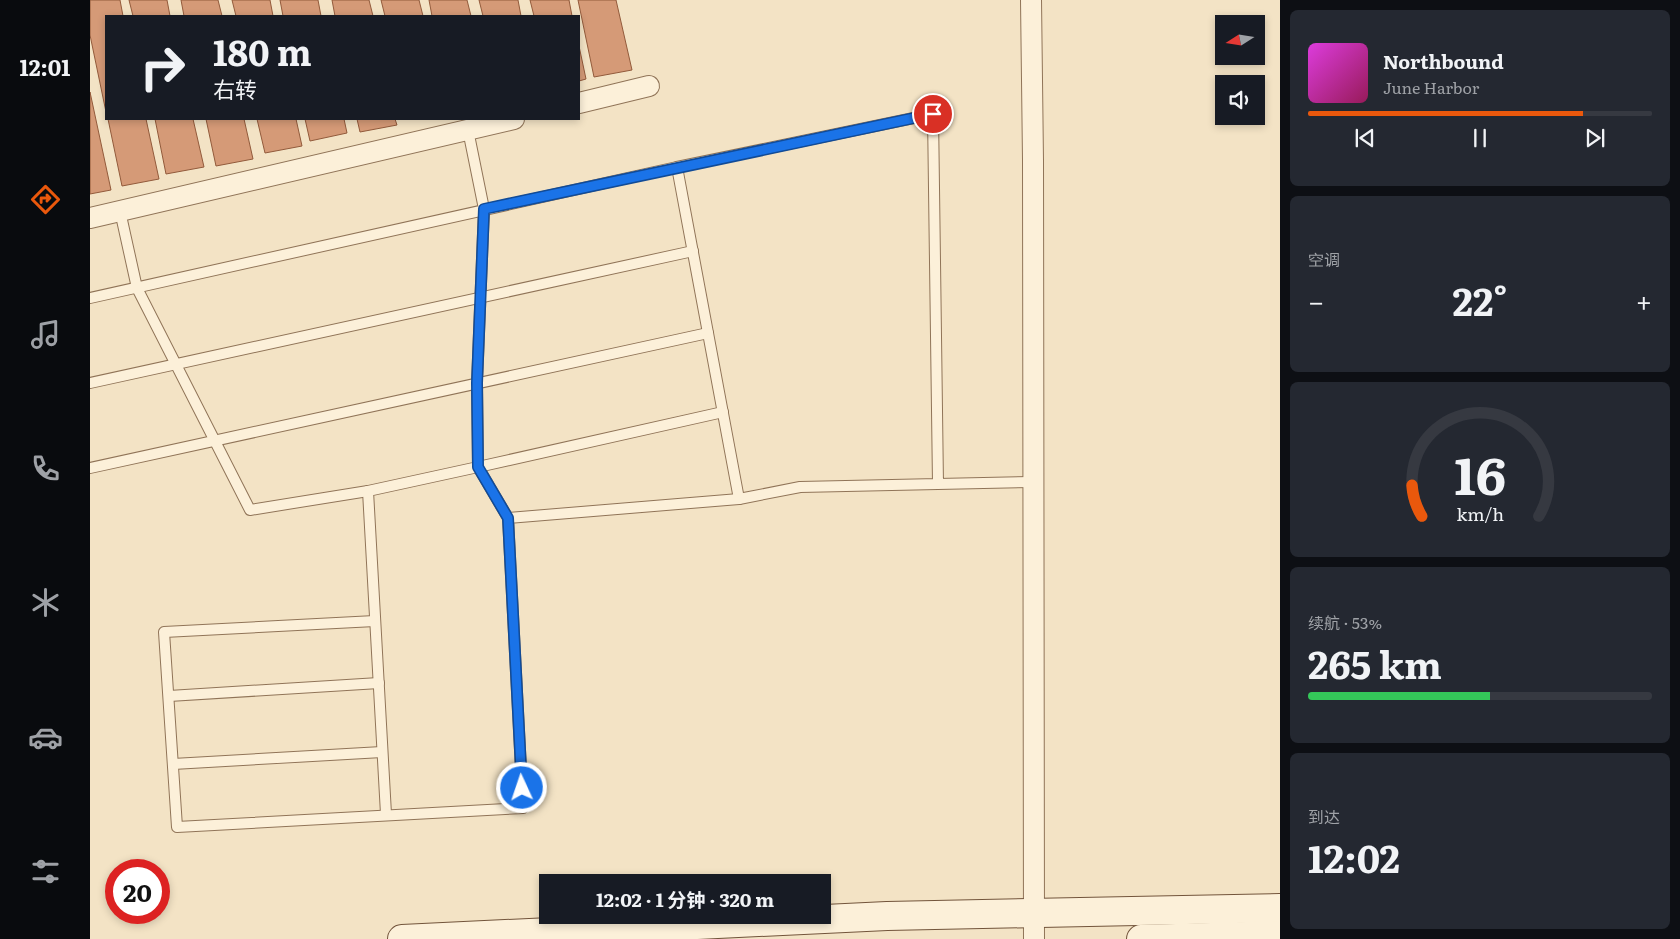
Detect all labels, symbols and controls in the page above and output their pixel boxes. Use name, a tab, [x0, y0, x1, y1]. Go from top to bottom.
north arrow	[1215, 15, 1265, 65]
map controls	[1215, 15, 1265, 125]
text: 180 m	[213, 25, 312, 77]
icon: right	[130, 35, 195, 100]
text: Northbound	[1383, 47, 1504, 75]
text: 12:01	[20, 50, 70, 83]
text: 右转	[213, 72, 257, 105]
button: sound	[1215, 75, 1265, 125]
text: June Harbor	[1383, 75, 1479, 99]
pin	[912, 93, 954, 135]
icon: arrive	[919, 100, 947, 128]
icon: previous	[1351, 124, 1379, 152]
icon: pause	[1466, 124, 1494, 152]
icon: next	[1581, 124, 1609, 152]
icon: directions	[28, 182, 63, 217]
text: 空调	[1308, 247, 1340, 271]
text: 22°	[1453, 271, 1507, 328]
text: −	[1308, 279, 1324, 321]
text: +	[1636, 279, 1652, 321]
icon: music	[28, 317, 63, 352]
text: 16	[1454, 434, 1506, 511]
icon: phone	[28, 451, 63, 486]
text: km/h	[1456, 500, 1504, 527]
icon: climate	[28, 585, 63, 620]
text: 续航 · 53%	[1308, 610, 1382, 634]
text: 265 km	[1308, 634, 1442, 691]
icon: car	[28, 720, 63, 755]
position arrow	[495, 761, 547, 813]
text: 到达	[1308, 804, 1340, 828]
text: 12:02	[1308, 828, 1400, 885]
icon: filters	[28, 854, 63, 889]
speed limit sign: 20	[105, 859, 170, 924]
text: 12:02 · 1 分钟 · 320 m	[596, 885, 774, 913]

